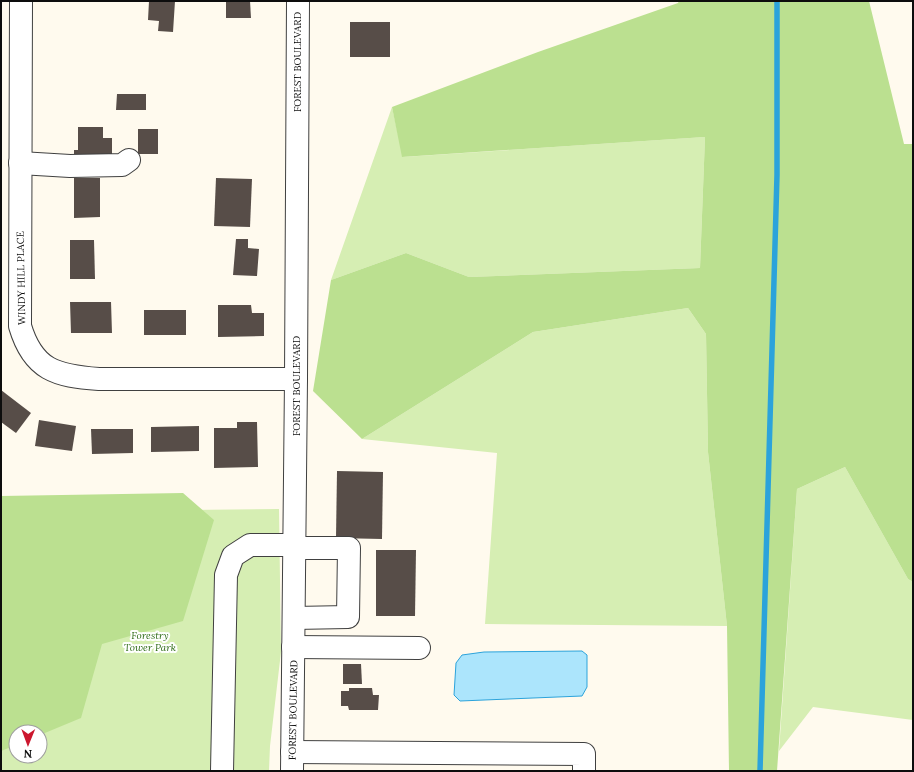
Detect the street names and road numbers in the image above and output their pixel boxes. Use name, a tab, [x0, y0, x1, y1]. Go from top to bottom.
street label: FOREST BOULEVARD	[291, 12, 304, 112]
street label: WINDY HILL PLACE	[14, 231, 28, 325]
street label: FOREST BOULEVARD	[290, 336, 303, 436]
street label: FOREST BOULEVARD	[286, 660, 300, 760]

